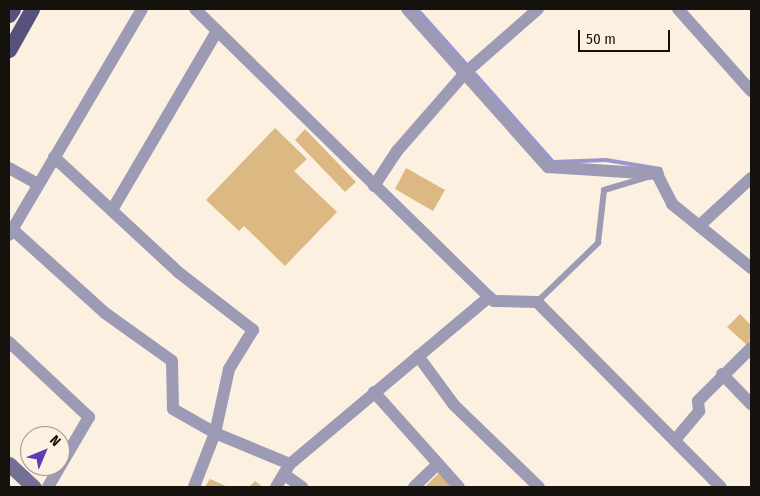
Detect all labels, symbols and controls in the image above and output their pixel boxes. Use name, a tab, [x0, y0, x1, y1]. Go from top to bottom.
scale bar	[580, 20, 672, 52]
text: 50 m	[586, 30, 616, 48]
north arrow	[20, 426, 70, 476]
text: N	[46, 432, 64, 450]

